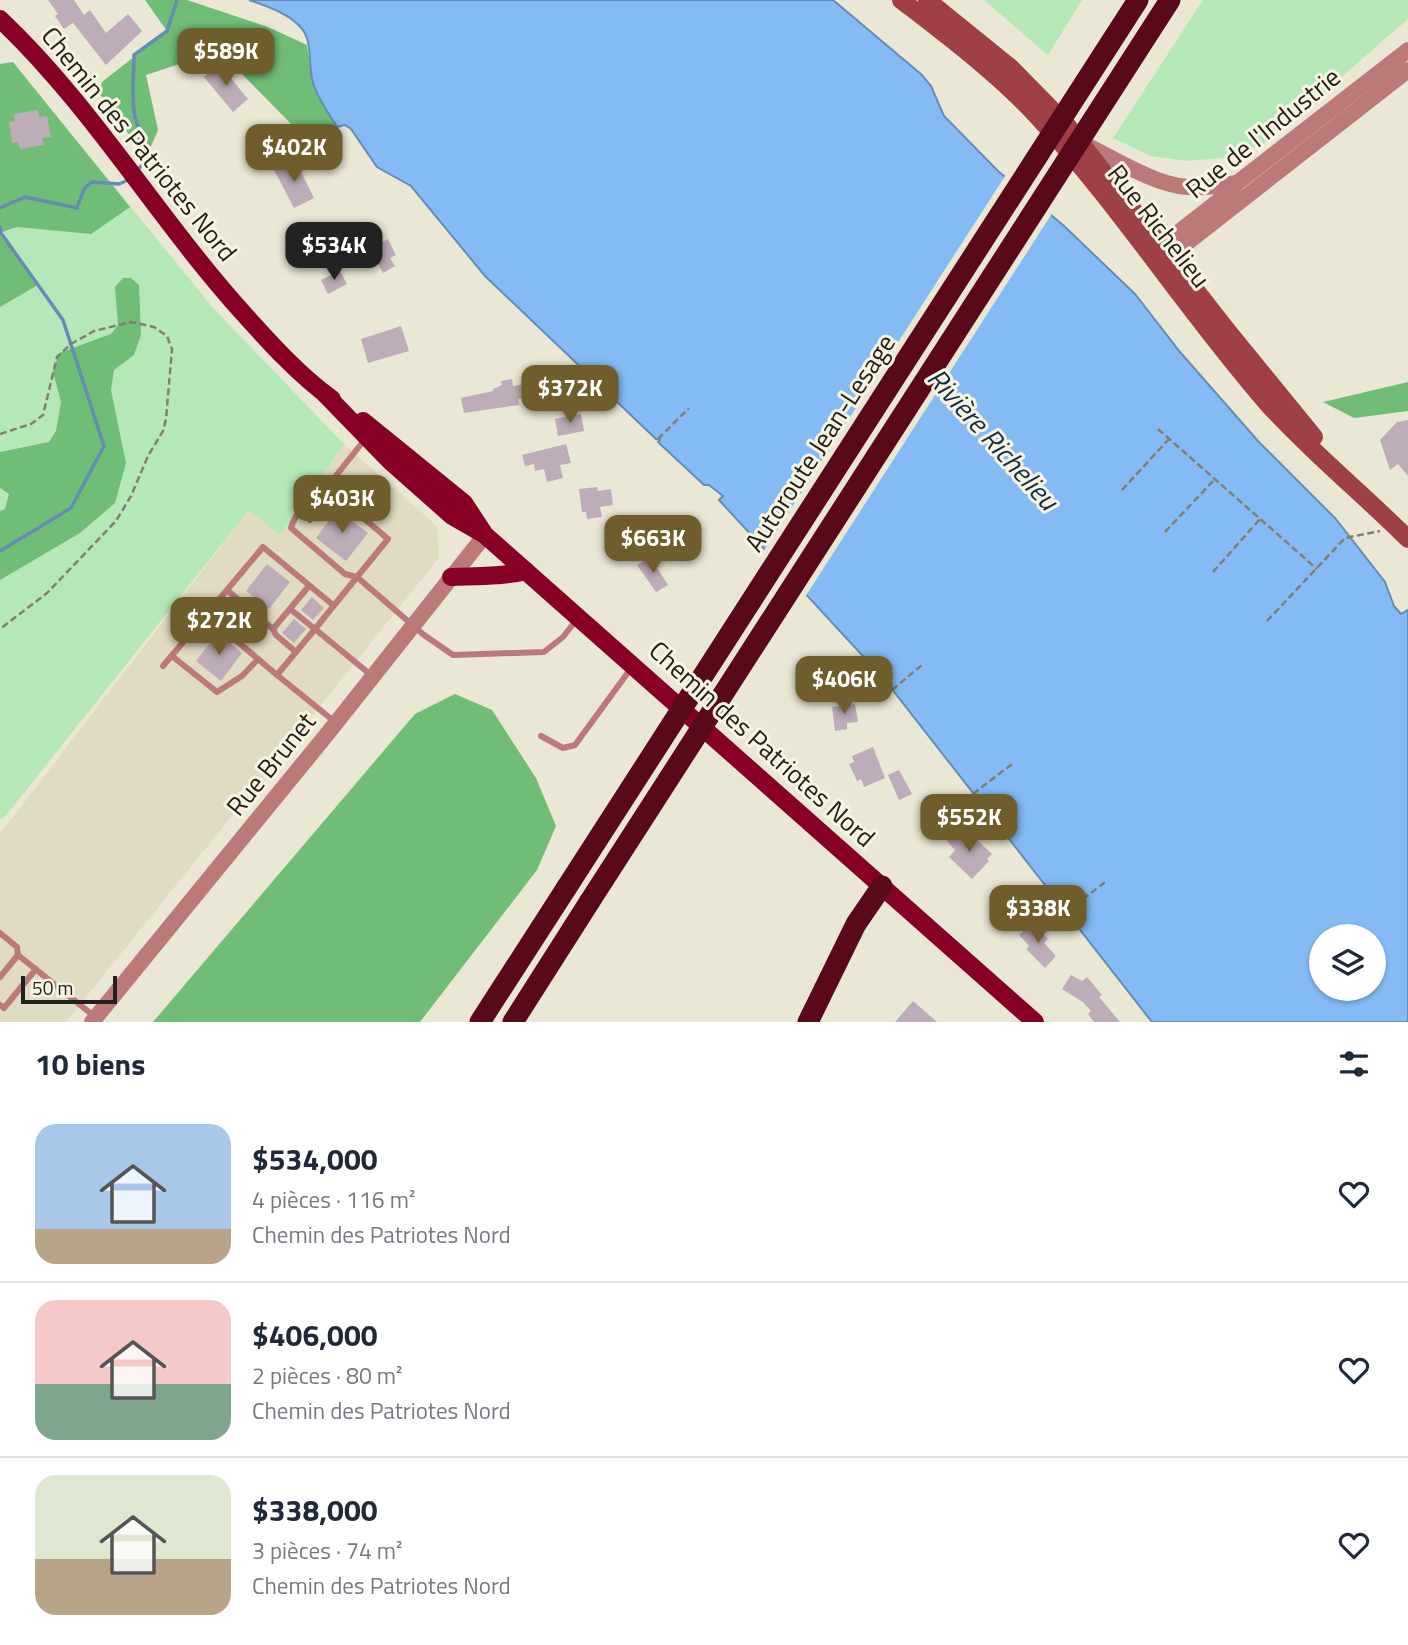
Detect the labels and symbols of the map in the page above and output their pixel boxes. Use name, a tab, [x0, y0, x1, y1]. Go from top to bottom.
street label: Chemin des Patriotes Nord	[32, 18, 247, 270]
pin: $589K	[177, 28, 275, 88]
street label: Rue de l'Industrie	[1177, 58, 1349, 207]
pin: $402K	[245, 124, 343, 184]
street label: Rue Richelieu	[1099, 156, 1220, 296]
pin: $534K	[285, 222, 383, 282]
street label: Autoroute Jean-Lesage	[735, 326, 905, 559]
water label: Rivière Richelieu	[917, 358, 1071, 521]
pin: $372K	[521, 366, 619, 425]
pin: $403K	[293, 476, 391, 535]
pin: $663K	[604, 516, 702, 575]
pin: $272K	[170, 598, 268, 657]
street label: Chemin des Patriotes Nord	[641, 631, 884, 856]
pin: $406K	[795, 656, 893, 716]
street label: Rue Brunet	[217, 703, 325, 824]
pin: $552K	[920, 794, 1018, 854]
pin: $338K	[989, 886, 1087, 945]
scale bar	[21, 973, 117, 1005]

